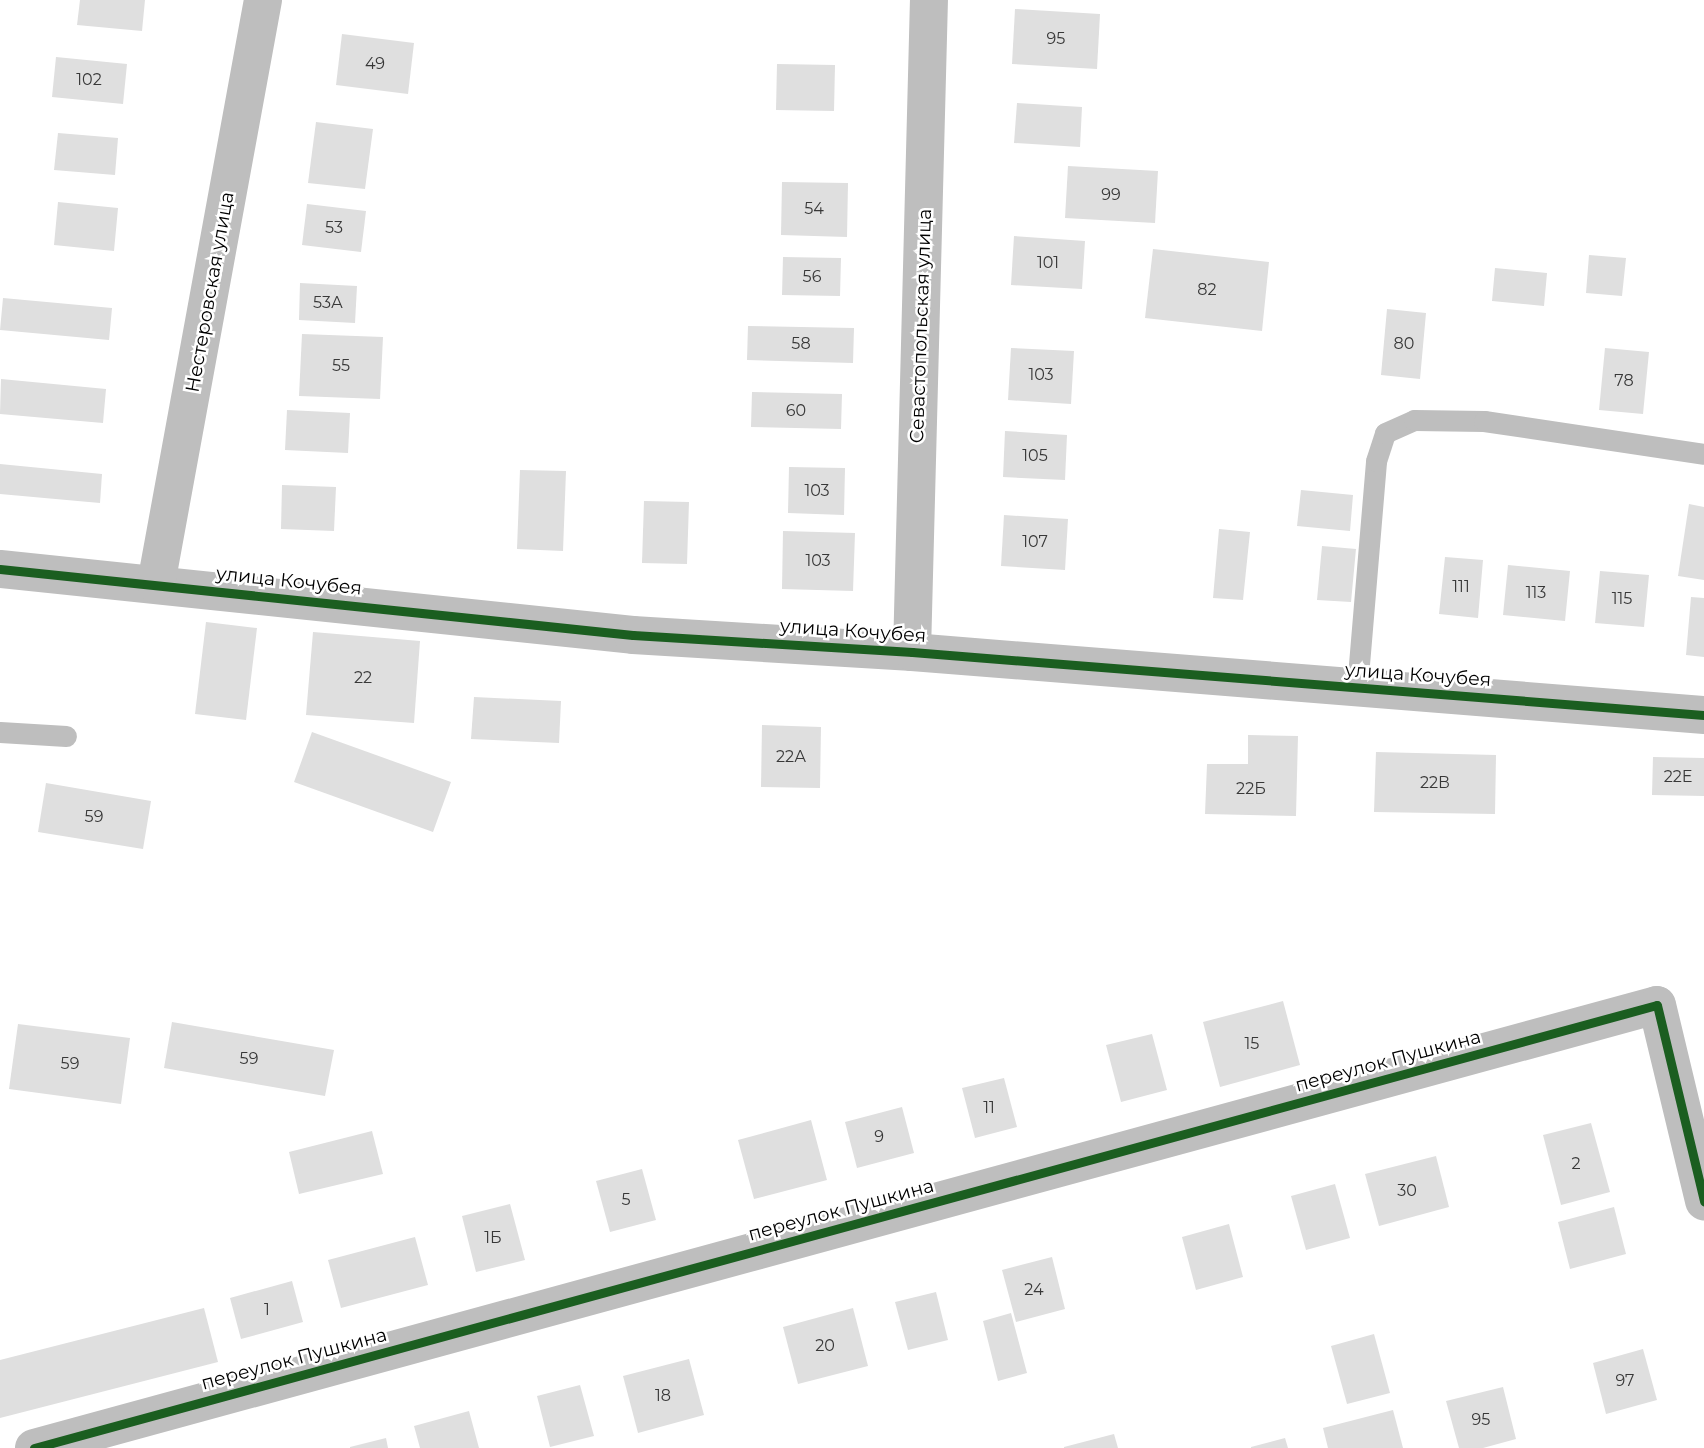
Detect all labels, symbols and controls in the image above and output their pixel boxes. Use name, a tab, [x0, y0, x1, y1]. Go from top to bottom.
house number: 95	[1047, 29, 1065, 49]
house number: 49	[365, 54, 385, 74]
house number: 102	[76, 70, 102, 90]
house number: 99	[1101, 185, 1121, 205]
street label: Нестеровская улица	[181, 190, 239, 394]
house number: 54	[804, 199, 824, 219]
street label: Севастопольская улица	[906, 208, 936, 444]
house number: 53	[325, 218, 343, 238]
house number: 101	[1037, 253, 1059, 273]
house number: 56	[803, 267, 821, 287]
house number: 82	[1197, 280, 1217, 300]
house number: 53А	[313, 293, 343, 313]
house number: 58	[791, 334, 811, 354]
house number: 80	[1394, 334, 1414, 354]
house number: 55	[332, 356, 350, 376]
house number: 103	[1028, 365, 1054, 385]
house number: 78	[1614, 371, 1634, 391]
house number: 60	[786, 401, 806, 421]
house number: 105	[1022, 446, 1048, 466]
house number: 103	[804, 481, 830, 501]
house number: 107	[1022, 532, 1048, 552]
house number: 103	[805, 551, 831, 571]
street label: улица Кочубея	[215, 562, 363, 600]
house number: 111	[1452, 577, 1470, 597]
house number: 113	[1526, 583, 1546, 603]
house number: 115	[1612, 589, 1632, 609]
street label: улица Кочубея	[779, 615, 927, 647]
street label: улица Кочубея	[1344, 659, 1492, 691]
house number: 22	[354, 668, 372, 688]
house number: 22А	[776, 747, 806, 767]
house number: 22Е	[1664, 767, 1692, 787]
house number: 22В	[1420, 773, 1450, 793]
house number: 22Б	[1236, 779, 1266, 799]
house number: 59	[85, 807, 103, 827]
street label: переулок Пушкина	[1293, 1025, 1483, 1097]
house number: 15	[1245, 1034, 1259, 1054]
house number: 59	[240, 1049, 258, 1069]
house number: 59	[61, 1054, 79, 1074]
house number: 11	[983, 1098, 995, 1118]
house number: 9	[874, 1127, 884, 1147]
house number: 2	[1571, 1154, 1581, 1174]
street label: переулок Пушкина	[746, 1174, 936, 1246]
house number: 30	[1397, 1181, 1417, 1201]
house number: 5	[621, 1190, 631, 1210]
house number: 1Б	[484, 1228, 502, 1248]
house number: 24	[1024, 1280, 1044, 1300]
house number: 1	[264, 1300, 270, 1320]
street label: переулок Пушкина	[199, 1323, 389, 1395]
house number: 20	[815, 1336, 835, 1356]
house number: 97	[1615, 1371, 1635, 1391]
house number: 18	[655, 1386, 671, 1406]
house number: 95	[1472, 1410, 1490, 1430]

